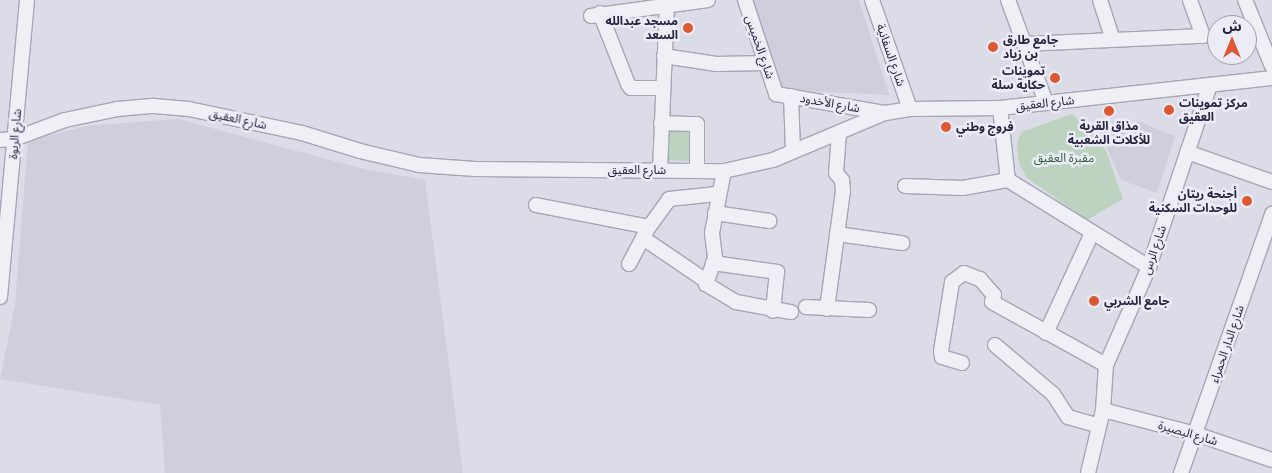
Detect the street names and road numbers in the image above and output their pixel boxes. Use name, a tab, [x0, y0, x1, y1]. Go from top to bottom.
street label: شارع الخميس	[742, 13, 778, 81]
street label: شارع السفانية	[874, 22, 908, 88]
street label: شارع الأخدود	[799, 91, 861, 115]
street label: شارع العقيق	[1015, 93, 1075, 113]
street label: شارع العقيق	[208, 106, 268, 132]
street label: شارع الربوة	[6, 108, 24, 160]
street label: شارع العقيق	[608, 163, 666, 177]
street label: شارع الرس	[1139, 223, 1169, 277]
street label: شارع الدار الحمراء	[1207, 303, 1247, 385]
street label: شارع البصيرة	[1157, 418, 1219, 448]

